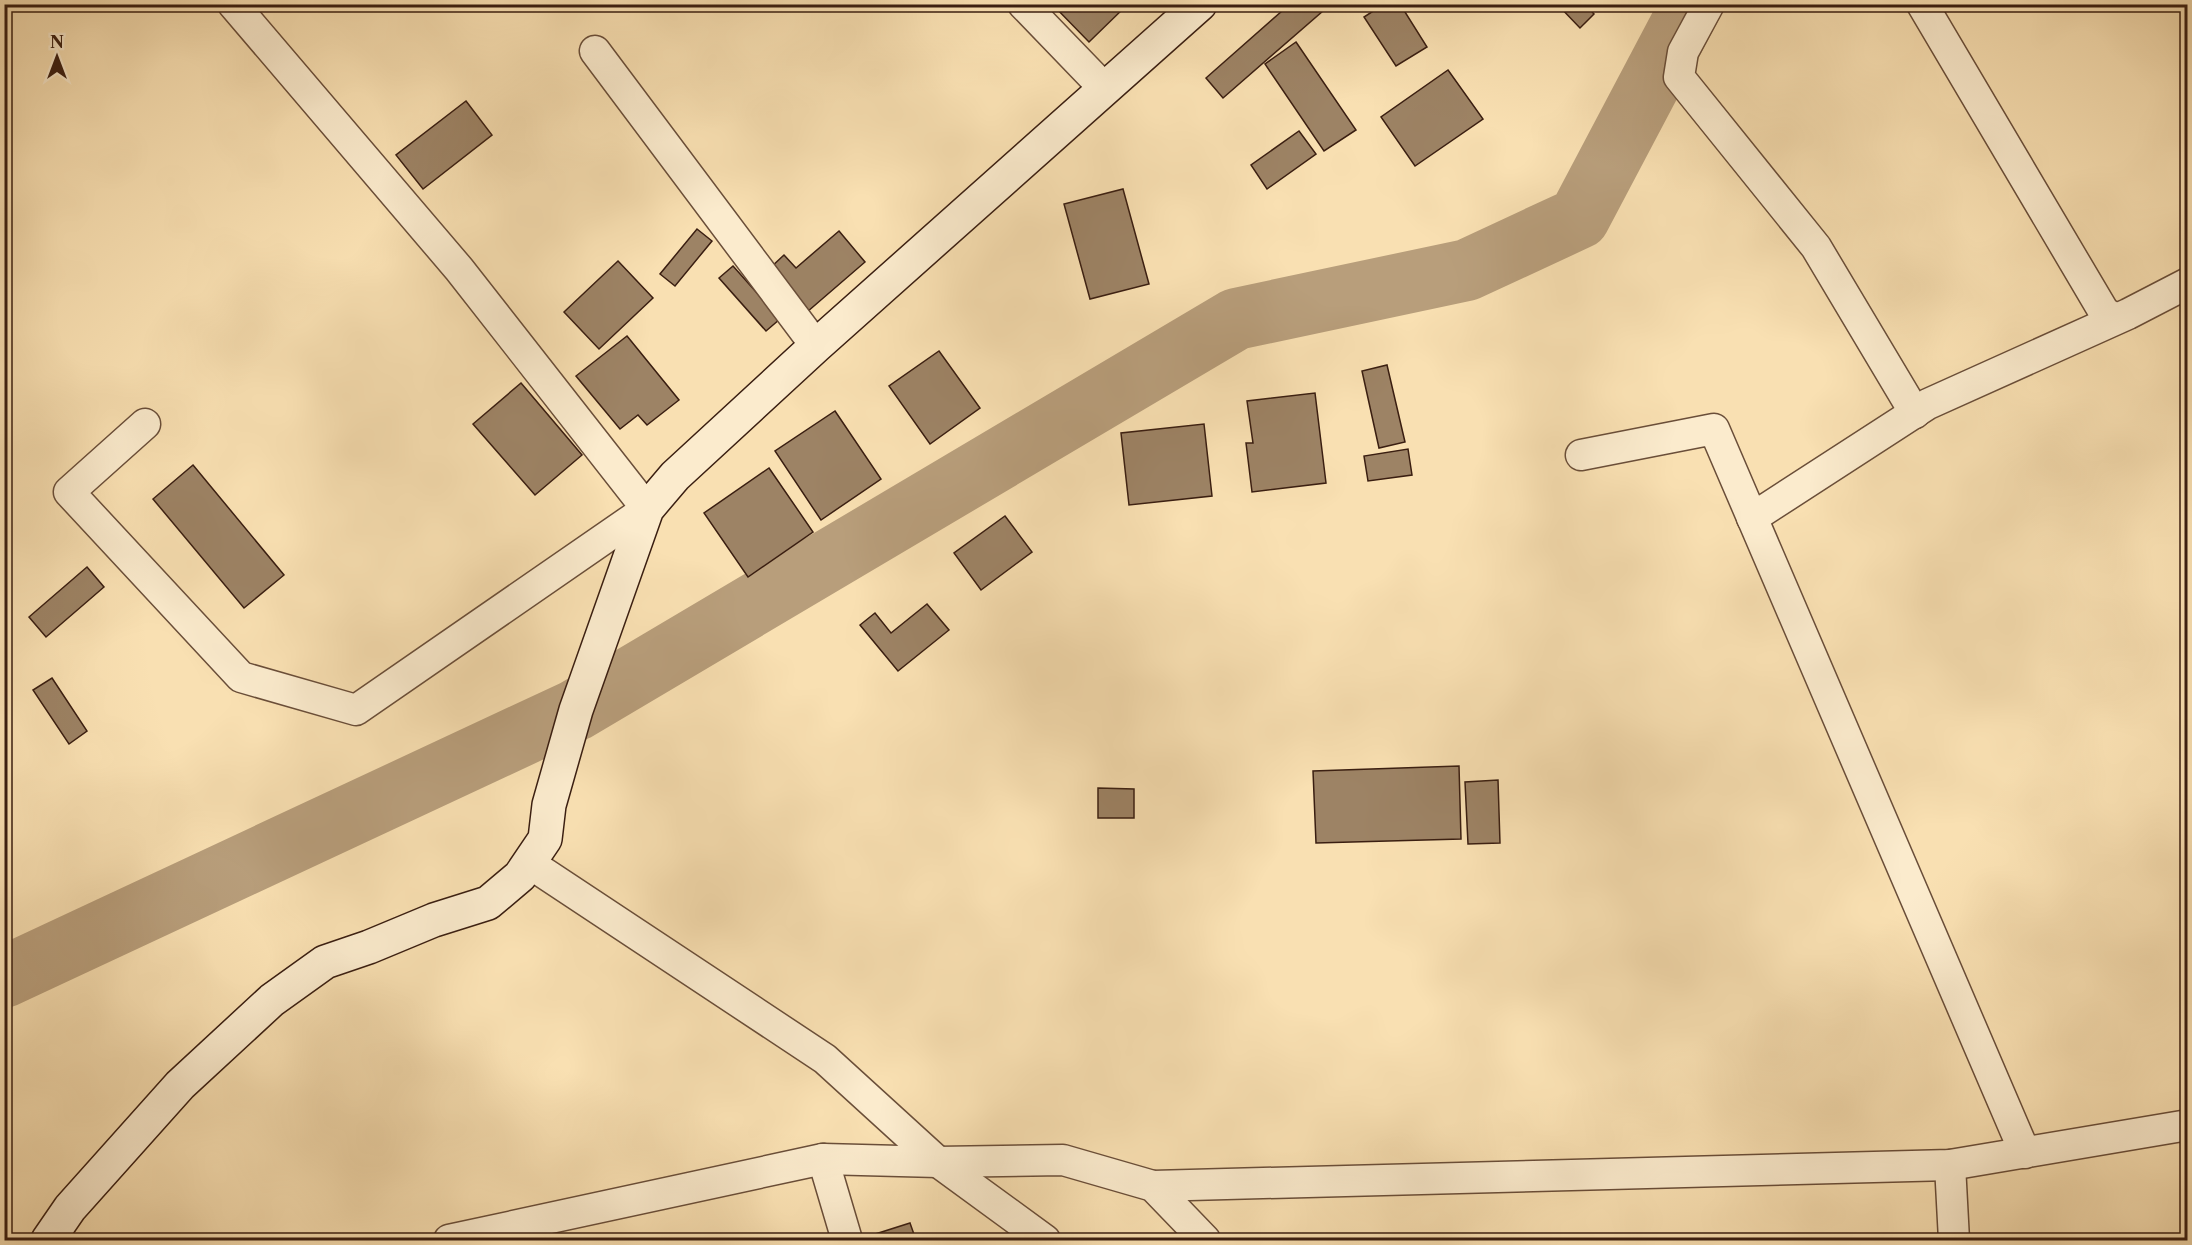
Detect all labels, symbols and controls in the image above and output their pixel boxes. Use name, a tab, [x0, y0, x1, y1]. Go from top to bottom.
north arrow	[27, 27, 87, 87]
text: N	[50, 32, 64, 52]

